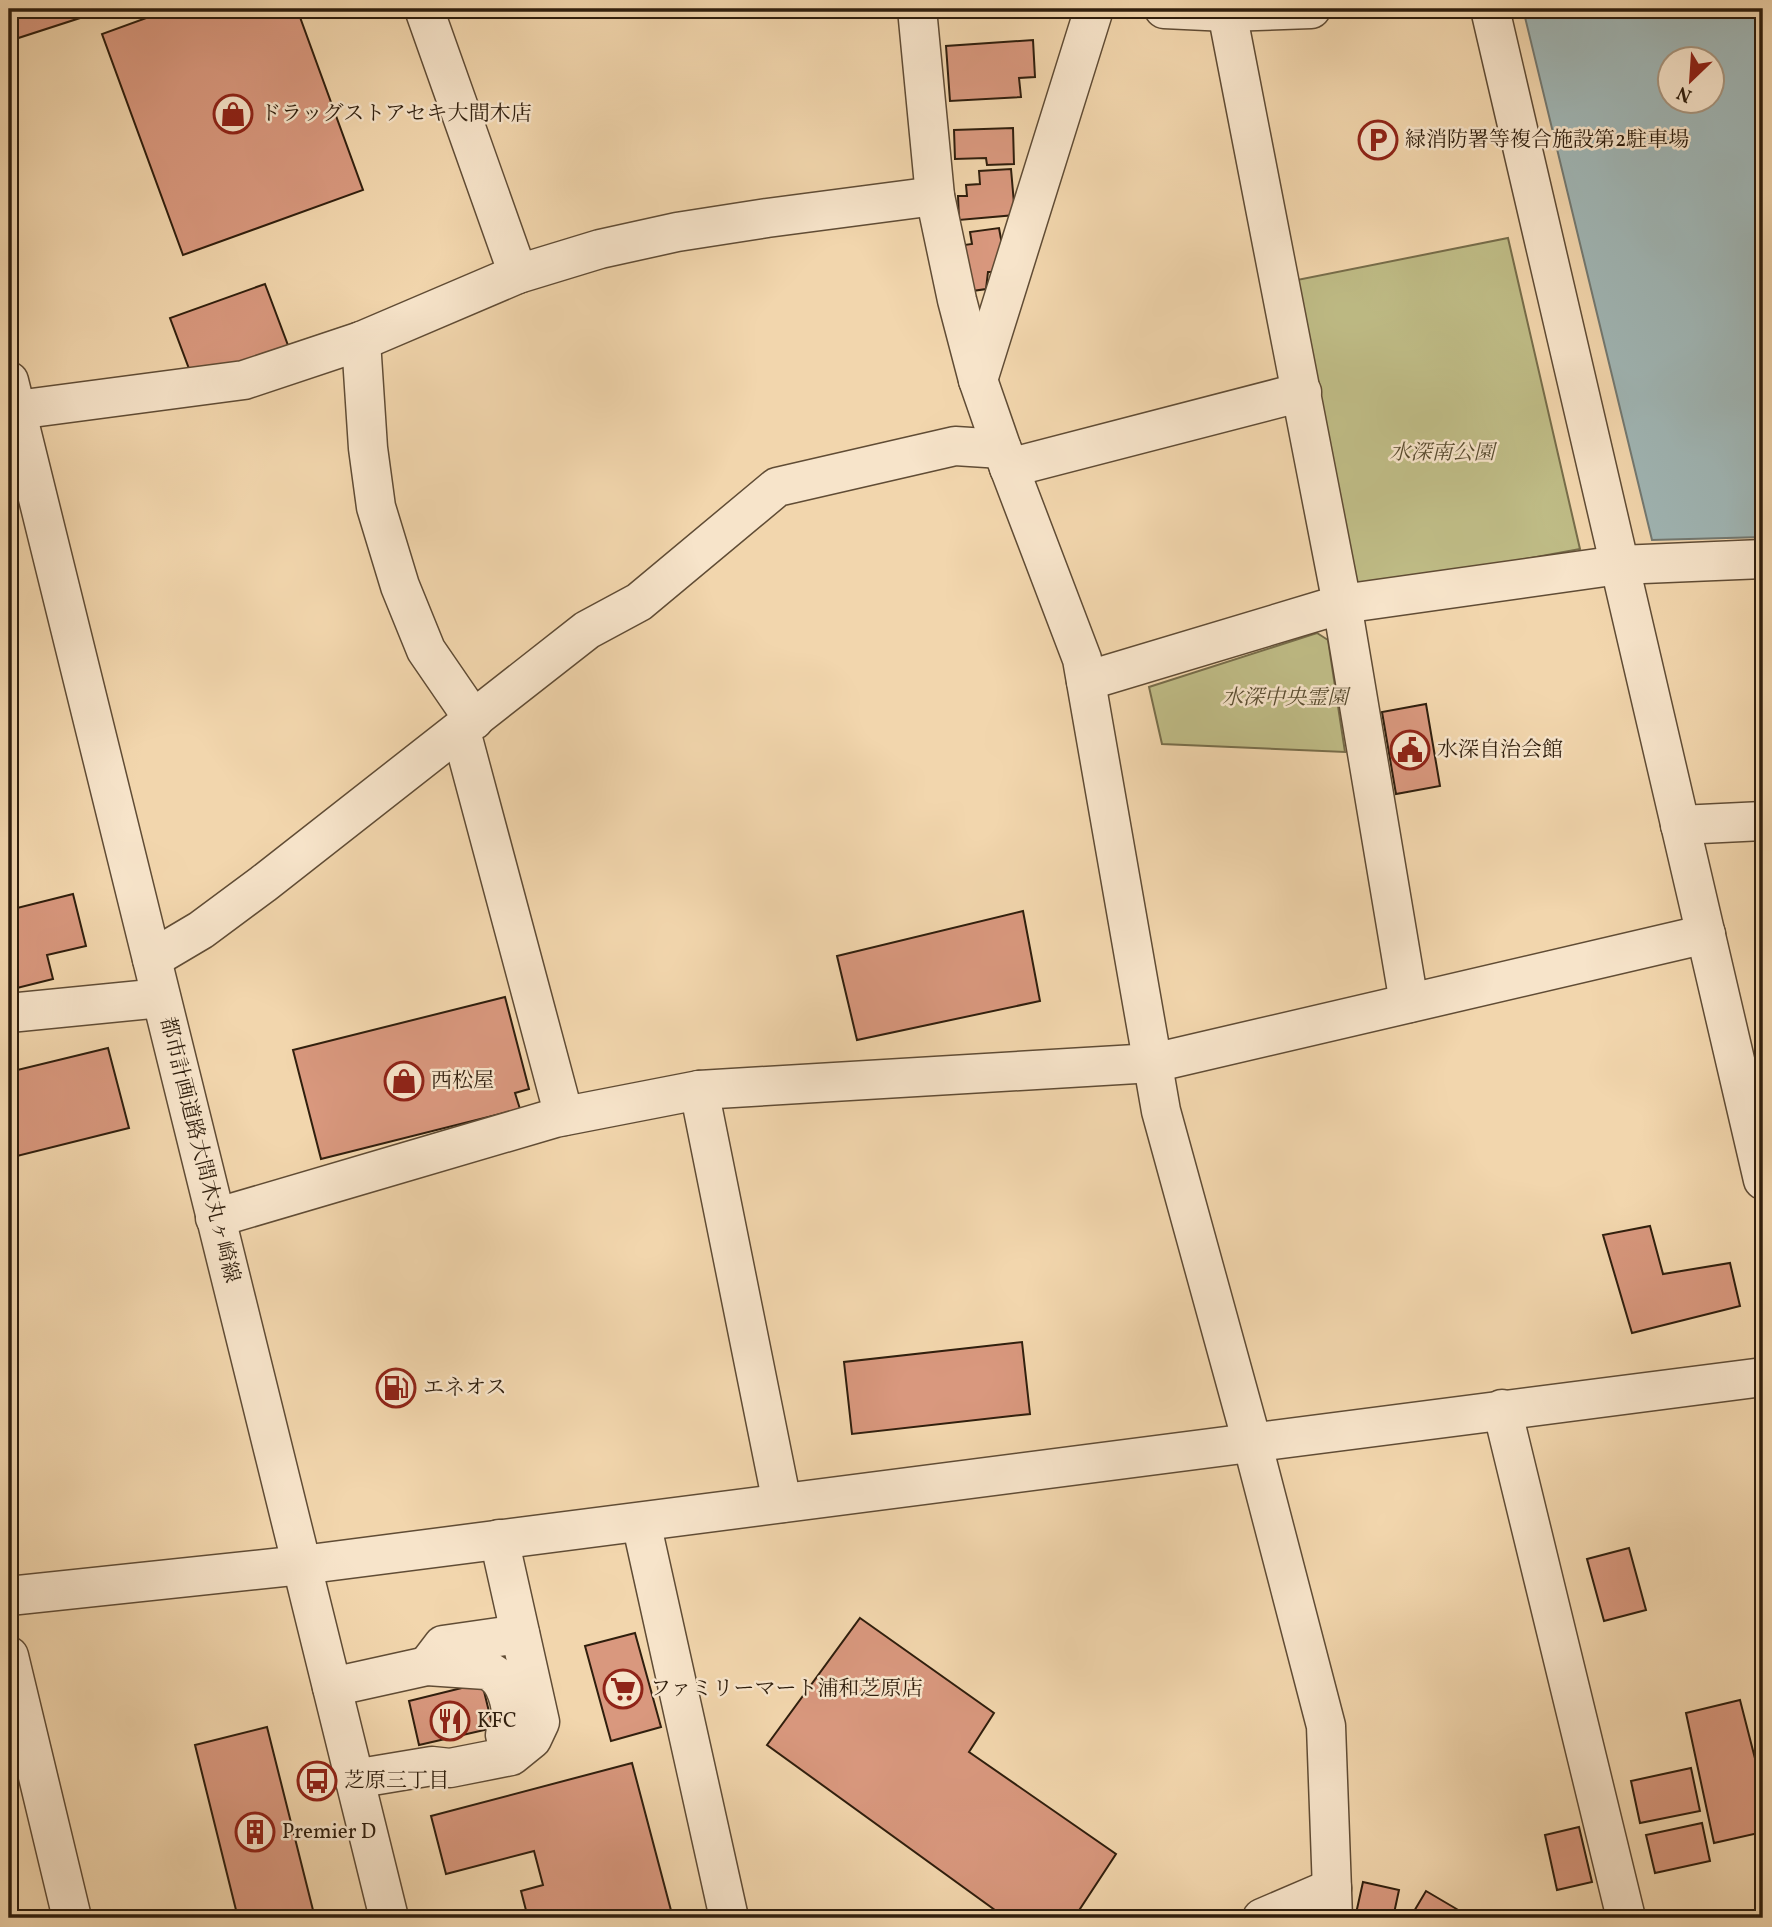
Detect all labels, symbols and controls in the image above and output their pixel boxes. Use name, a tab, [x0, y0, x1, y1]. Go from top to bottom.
north arrow	[1656, 46, 1726, 116]
text: N	[1673, 79, 1696, 108]
shop icon: ドラッグストアセキ大間木店	[212, 93, 254, 135]
place label: ドラッグストアセキ大間木店	[260, 100, 532, 129]
parking icon: 緑消防署等複合施設第2駐車場	[1357, 119, 1399, 161]
place label: 緑消防署等複合施設第2駐車場	[1405, 126, 1689, 155]
park label: 水深南公園	[1390, 439, 1497, 468]
park label: 水深中央霊園	[1222, 684, 1351, 713]
public building icon: 水深自治会館	[1389, 729, 1431, 771]
place label: 水深自治会館	[1437, 736, 1563, 765]
street label: 都市計画道路大間木丸ヶ崎線	[152, 1014, 246, 1286]
shop icon: 西松屋	[383, 1060, 425, 1102]
place label: 西松屋	[431, 1067, 494, 1096]
fuel station icon: エネオス	[375, 1367, 417, 1409]
place label: エネオス	[423, 1374, 507, 1403]
supermarket icon: ファミリーマート浦和芝原店	[602, 1668, 644, 1710]
place label: ファミリーマート浦和芝原店	[650, 1675, 923, 1704]
restaurant icon: KFC	[429, 1700, 471, 1742]
place label: KFC	[477, 1707, 517, 1736]
bus stop icon: 芝原三丁目	[296, 1760, 338, 1802]
place label: 芝原三丁目	[344, 1767, 449, 1796]
building icon: Premier D	[234, 1811, 276, 1853]
place label: Premier D	[282, 1818, 376, 1847]

